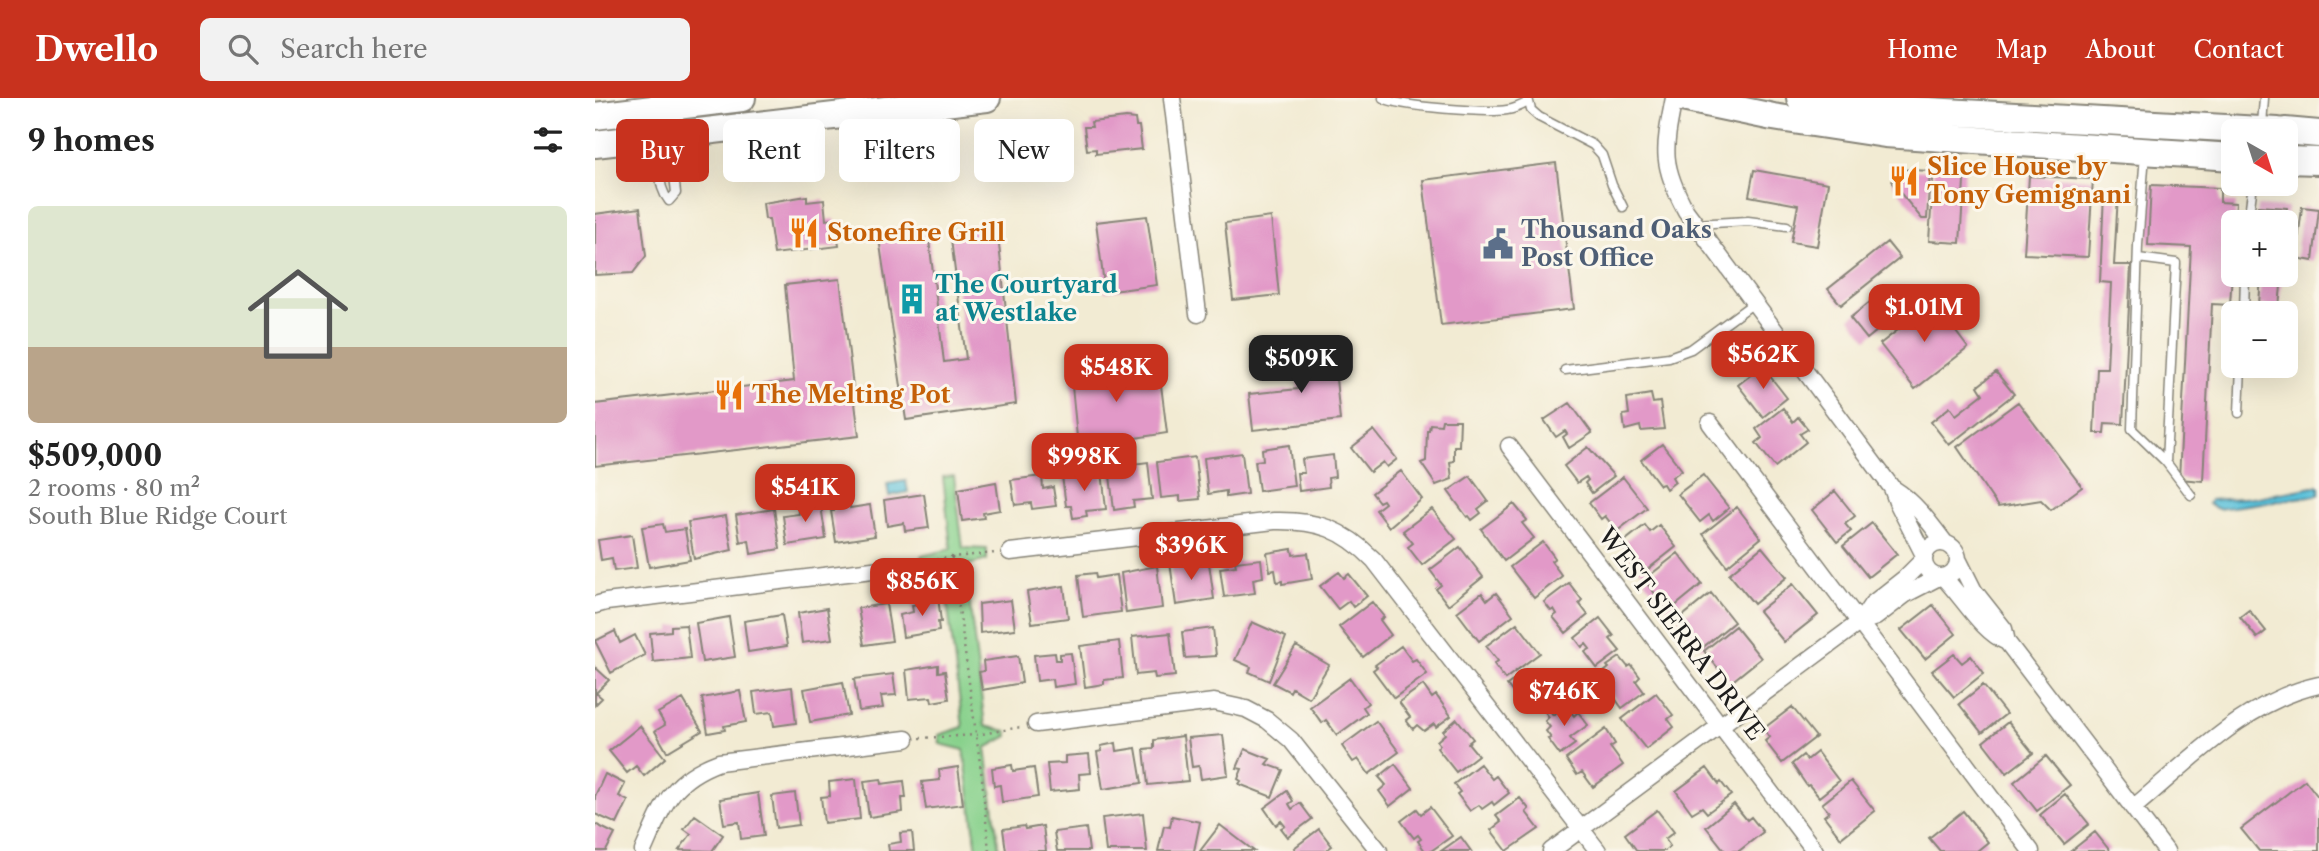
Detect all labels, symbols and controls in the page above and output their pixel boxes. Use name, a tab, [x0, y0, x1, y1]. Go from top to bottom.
search box	[200, 18, 690, 81]
text: Dwello	[35, 29, 158, 70]
icon: search	[224, 30, 262, 68]
text: Search here	[280, 33, 428, 65]
text: Home	[1887, 35, 1958, 64]
text: Map	[1996, 35, 2047, 64]
text: About	[2085, 35, 2156, 64]
text: Contact	[2194, 35, 2284, 64]
chip: Buy	[616, 119, 709, 182]
chip: Rent	[723, 119, 825, 182]
chip: Filters	[839, 119, 960, 182]
chip: New	[974, 119, 1074, 182]
north arrow	[2221, 119, 2298, 196]
map controls	[2221, 119, 2298, 378]
icon: filters	[529, 121, 567, 159]
text: 9 homes	[28, 122, 155, 159]
place label: Slice House by Tony Gemignani	[1927, 152, 2131, 209]
restaurant icon: Slice House by Tony Gemignani	[1887, 164, 1921, 198]
button: +	[2221, 210, 2298, 287]
place label: Thousand Oaks Post Office	[1521, 215, 1712, 272]
restaurant icon: Stonefire Grill	[787, 216, 821, 250]
place label: Stonefire Grill	[827, 218, 1005, 247]
public building icon: Thousand Oaks Post Office	[1481, 227, 1515, 261]
icon: home	[235, 251, 361, 377]
place label: The Courtyard at Westlake	[935, 270, 1118, 327]
building icon: The Courtyard at Westlake	[895, 282, 929, 316]
pin: $1.01M	[1867, 285, 1981, 344]
text: $1.01M	[1885, 293, 1963, 321]
button: −	[2221, 301, 2298, 378]
pin: $562K	[1714, 331, 1812, 391]
pin: $509K	[1252, 336, 1350, 395]
text: $562K	[1727, 340, 1799, 368]
pin: $548K	[1067, 344, 1165, 404]
text: $509K	[1265, 344, 1337, 372]
text: $548K	[1080, 353, 1152, 381]
restaurant icon: The Melting Pot	[712, 378, 746, 412]
place label: The Melting Pot	[752, 380, 951, 409]
pin: $998K	[1035, 434, 1133, 493]
text: $509,000	[28, 437, 162, 474]
text: $998K	[1048, 442, 1120, 470]
pin: $541K	[756, 464, 854, 524]
text: $541K	[771, 473, 839, 501]
text: 2 rooms · 80 m²	[28, 474, 200, 502]
text: South Blue Ridge Court	[28, 502, 287, 530]
street label: WEST SIERRA DRIVE	[1591, 521, 1771, 746]
pin: $396K	[1142, 522, 1240, 582]
text: $396K	[1155, 531, 1227, 559]
pin: $856K	[873, 559, 971, 618]
text: $856K	[886, 567, 958, 595]
pin: $746K	[1515, 668, 1613, 728]
text: $746K	[1529, 677, 1599, 705]

